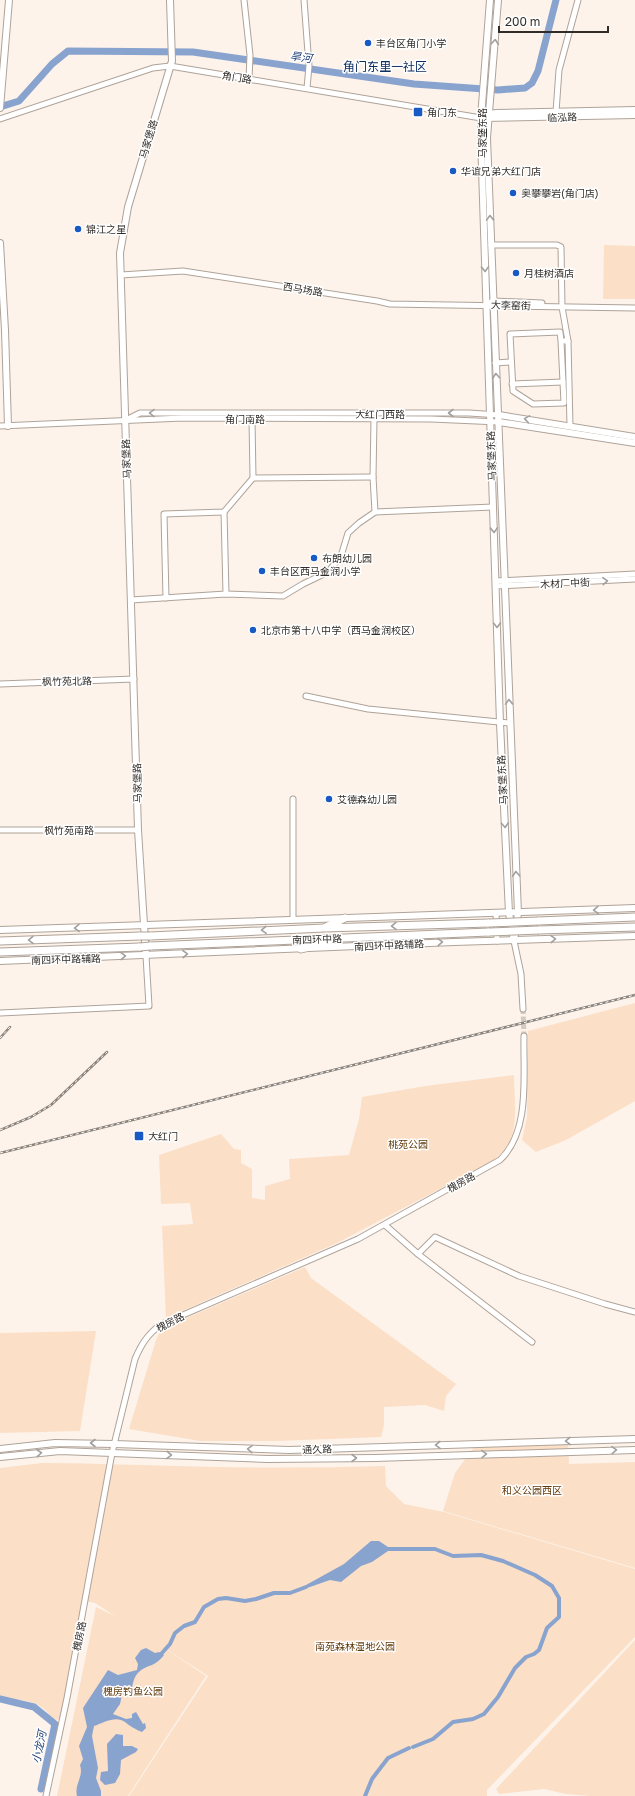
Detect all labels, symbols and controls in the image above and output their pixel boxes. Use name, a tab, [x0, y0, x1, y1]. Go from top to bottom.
scale bar	[499, 8, 608, 34]
text: 200 m	[505, 14, 540, 29]
place label: 丰台区角门小学	[376, 37, 446, 49]
marker: 丰台区角门小学	[363, 38, 373, 48]
one-way arrow	[490, 38, 499, 45]
water label: 旱河	[289, 49, 315, 65]
district label: 角门东里一社区	[343, 59, 427, 74]
street label: 角门路	[221, 69, 253, 85]
marker: 角门东	[412, 106, 424, 118]
place label: 角门东	[427, 106, 457, 118]
street label: 马家堡东路	[476, 108, 488, 158]
street label: 临泓路	[547, 110, 577, 124]
street label: 马家堡路	[136, 118, 160, 160]
place label: 华谊兄弟大红门店	[461, 165, 541, 177]
marker: 华谊兄弟大红门店	[448, 166, 458, 176]
place label: 奥攀攀岩(角门店)	[521, 187, 599, 199]
marker: 奥攀攀岩(角门店)	[508, 188, 518, 198]
one-way arrow	[486, 215, 494, 221]
place label: 锦江之星	[86, 223, 126, 235]
marker: 锦江之星	[73, 224, 83, 234]
one-way arrow	[481, 266, 489, 272]
place label: 月桂树酒店	[524, 267, 574, 279]
marker: 月桂树酒店	[511, 268, 521, 278]
street label: 西马场路	[282, 280, 324, 298]
street label: 大李窑街	[491, 298, 531, 312]
one-way arrow	[492, 373, 501, 379]
street label: 大红门西路	[355, 408, 405, 420]
one-way arrow	[149, 409, 155, 417]
one-way arrow	[448, 409, 454, 417]
street label: 角门南路	[225, 413, 265, 425]
one-way arrow	[524, 416, 530, 424]
street label: 马家堡东路	[484, 431, 498, 481]
street label: 马家堡路	[119, 439, 133, 479]
one-way arrow	[489, 527, 498, 533]
place label: 布朗幼儿园	[322, 552, 372, 564]
marker: 布朗幼儿园	[309, 553, 319, 563]
place label: 丰台区西马金润小学	[270, 565, 360, 577]
marker: 丰台区西马金润小学	[257, 566, 267, 576]
street label: 木材厂中街	[540, 576, 590, 590]
one-way arrow	[602, 576, 608, 585]
one-way arrow	[493, 622, 501, 628]
place label: 北京市第十八中学（西马金润校区）	[261, 624, 421, 636]
marker: 北京市第十八中学（西马金润校区）	[248, 625, 258, 635]
street label: 枫竹苑北路	[42, 675, 92, 687]
one-way arrow	[504, 699, 513, 705]
street label: 马家堡东路	[495, 755, 509, 805]
street label: 马家堡路	[131, 763, 143, 803]
place label: 艾德森幼儿园	[337, 793, 397, 805]
marker: 艾德森幼儿园	[324, 794, 334, 804]
one-way arrow	[500, 822, 509, 828]
street label: 枫竹苑南路	[44, 824, 94, 836]
one-way arrow	[512, 871, 520, 877]
one-way arrow	[593, 906, 599, 914]
one-way arrow	[391, 922, 397, 930]
one-way arrow	[74, 924, 80, 932]
one-way arrow	[261, 926, 267, 935]
street label: 南四环中路	[292, 932, 342, 946]
one-way arrow	[550, 935, 556, 943]
one-way arrow	[28, 936, 34, 944]
street label: 南四环中路辅路	[354, 937, 424, 953]
one-way arrow	[437, 938, 443, 947]
one-way arrow	[182, 950, 188, 958]
street label: 南四环中路辅路	[31, 952, 101, 966]
one-way arrow	[120, 952, 126, 961]
marker: 大红门	[133, 1130, 145, 1142]
place label: 大红门	[148, 1130, 178, 1142]
park label: 桃苑公园	[388, 1138, 428, 1150]
street label: 槐房路	[445, 1169, 477, 1195]
street label: 槐房路	[154, 1310, 186, 1334]
one-way arrow	[565, 1437, 571, 1445]
one-way arrow	[90, 1439, 96, 1447]
one-way arrow	[435, 1441, 441, 1449]
street label: 通久路	[302, 1442, 332, 1456]
one-way arrow	[247, 1445, 253, 1453]
one-way arrow	[611, 1446, 617, 1454]
one-way arrow	[36, 1449, 42, 1458]
one-way arrow	[166, 1450, 172, 1459]
one-way arrow	[481, 1450, 487, 1458]
one-way arrow	[351, 1454, 357, 1462]
park label: 和义公园西区	[502, 1484, 562, 1496]
street label: 槐房路	[70, 1620, 88, 1652]
park label: 南苑森林湿地公园	[315, 1640, 395, 1652]
park label: 槐房钓鱼公园	[103, 1685, 163, 1697]
water label: 小龙河	[29, 1727, 49, 1764]

